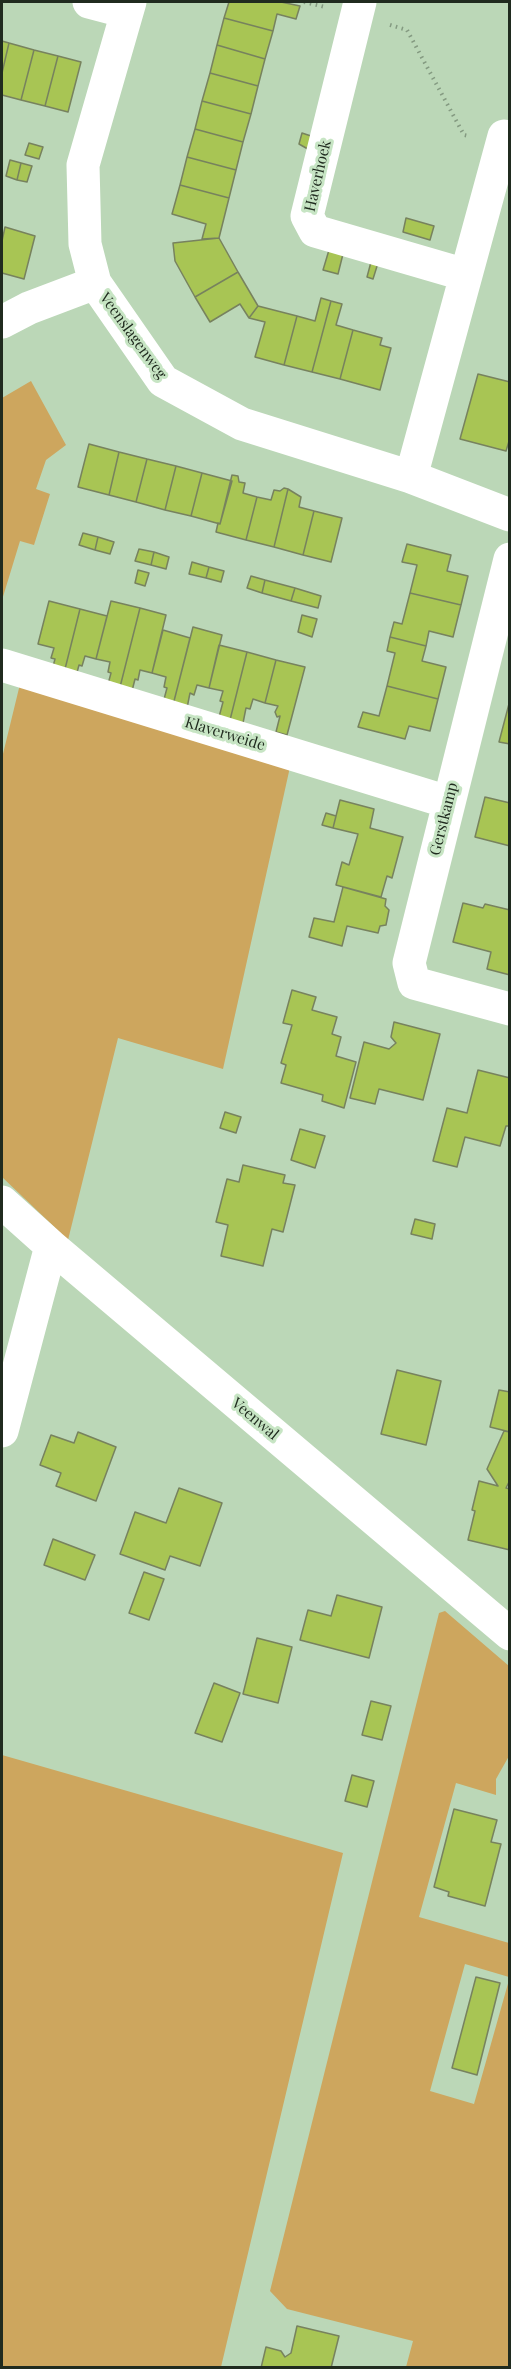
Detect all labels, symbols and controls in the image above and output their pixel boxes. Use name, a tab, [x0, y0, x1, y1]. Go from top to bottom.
street label: Haverhoek	[301, 139, 335, 213]
street label: Veenslagenweg	[96, 289, 170, 383]
street label: Klaverweide	[183, 713, 267, 755]
street label: Gerstkamp	[426, 781, 462, 857]
street label: Veenwal	[228, 1394, 282, 1444]

